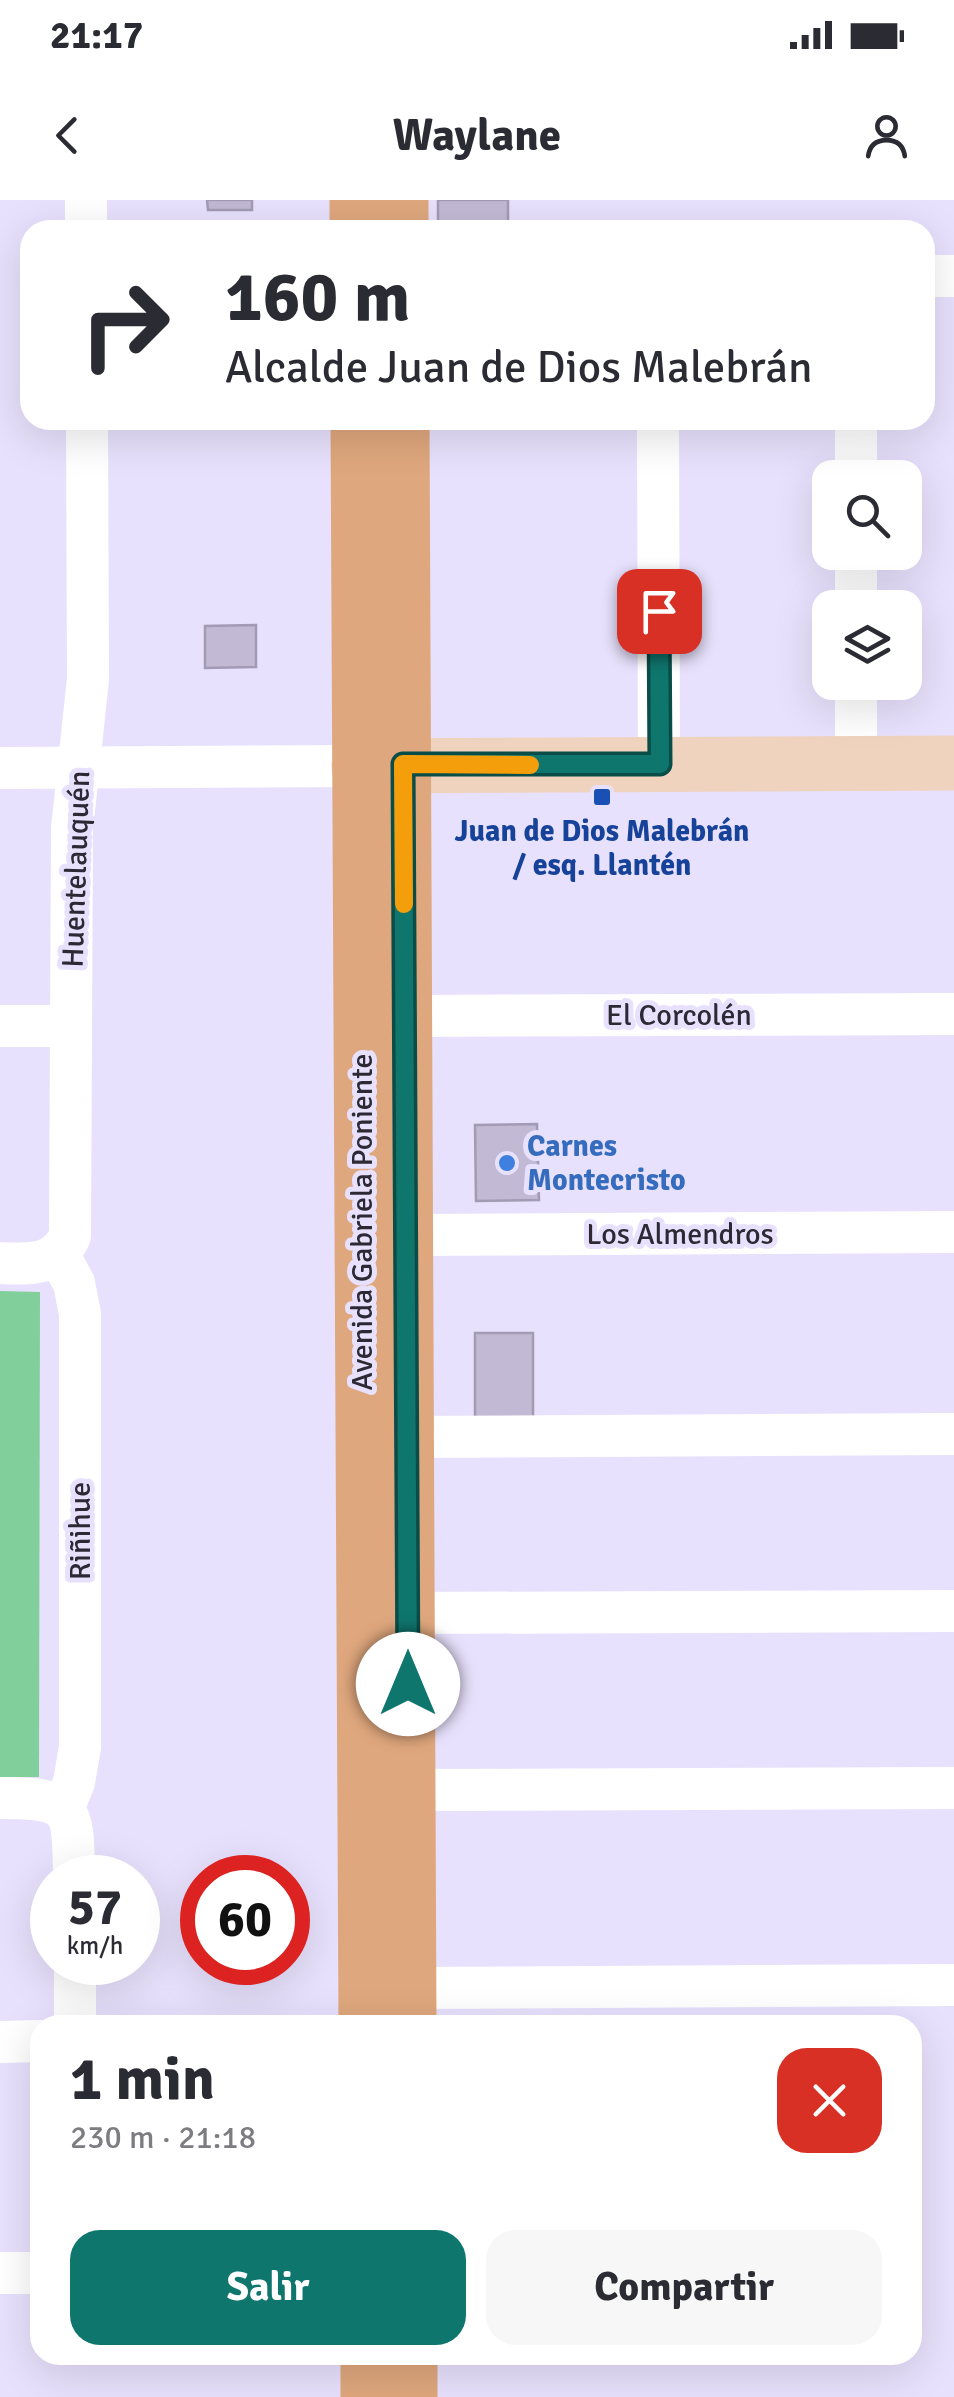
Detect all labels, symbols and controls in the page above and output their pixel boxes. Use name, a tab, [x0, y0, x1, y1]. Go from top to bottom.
text: 21:17	[50, 12, 143, 59]
icon: back	[40, 108, 95, 163]
text: Waylane	[393, 108, 561, 163]
icon: person	[859, 108, 914, 163]
text: 160 m	[225, 254, 410, 340]
icon: right	[60, 260, 190, 390]
text: Alcalde Juan de Dios Malebrán	[225, 340, 813, 395]
map controls	[812, 460, 922, 700]
button: search	[812, 460, 922, 570]
pin	[617, 569, 702, 654]
icon: arrive	[632, 584, 687, 639]
button: layers	[812, 590, 922, 700]
street label: Huentelauquén	[55, 770, 98, 968]
marker: Juan de Dios Malebrán / esq. Llantén	[591, 786, 613, 808]
place label: Juan de Dios Malebrán / esq. Llantén	[454, 813, 750, 884]
street label: El Corcolén	[606, 997, 752, 1034]
street label: Avenida Gabriela Poniente	[344, 1054, 381, 1390]
place label: Carnes Montecristo	[527, 1128, 686, 1199]
marker: Carnes Montecristo	[496, 1152, 518, 1174]
street label: Los Almendros	[586, 1216, 774, 1253]
street label: Riñihue	[62, 1482, 99, 1580]
position arrow	[356, 1632, 460, 1736]
speed limit sign: 60	[180, 1855, 310, 1985]
text: 57	[68, 1877, 122, 1939]
text: km/h	[67, 1930, 123, 1961]
text: 1 min	[70, 2043, 215, 2117]
button: close	[777, 2048, 882, 2153]
text: 230 m · 21:18	[70, 2118, 256, 2157]
button: Salir	[70, 2230, 466, 2345]
button: Compartir	[486, 2230, 882, 2345]

